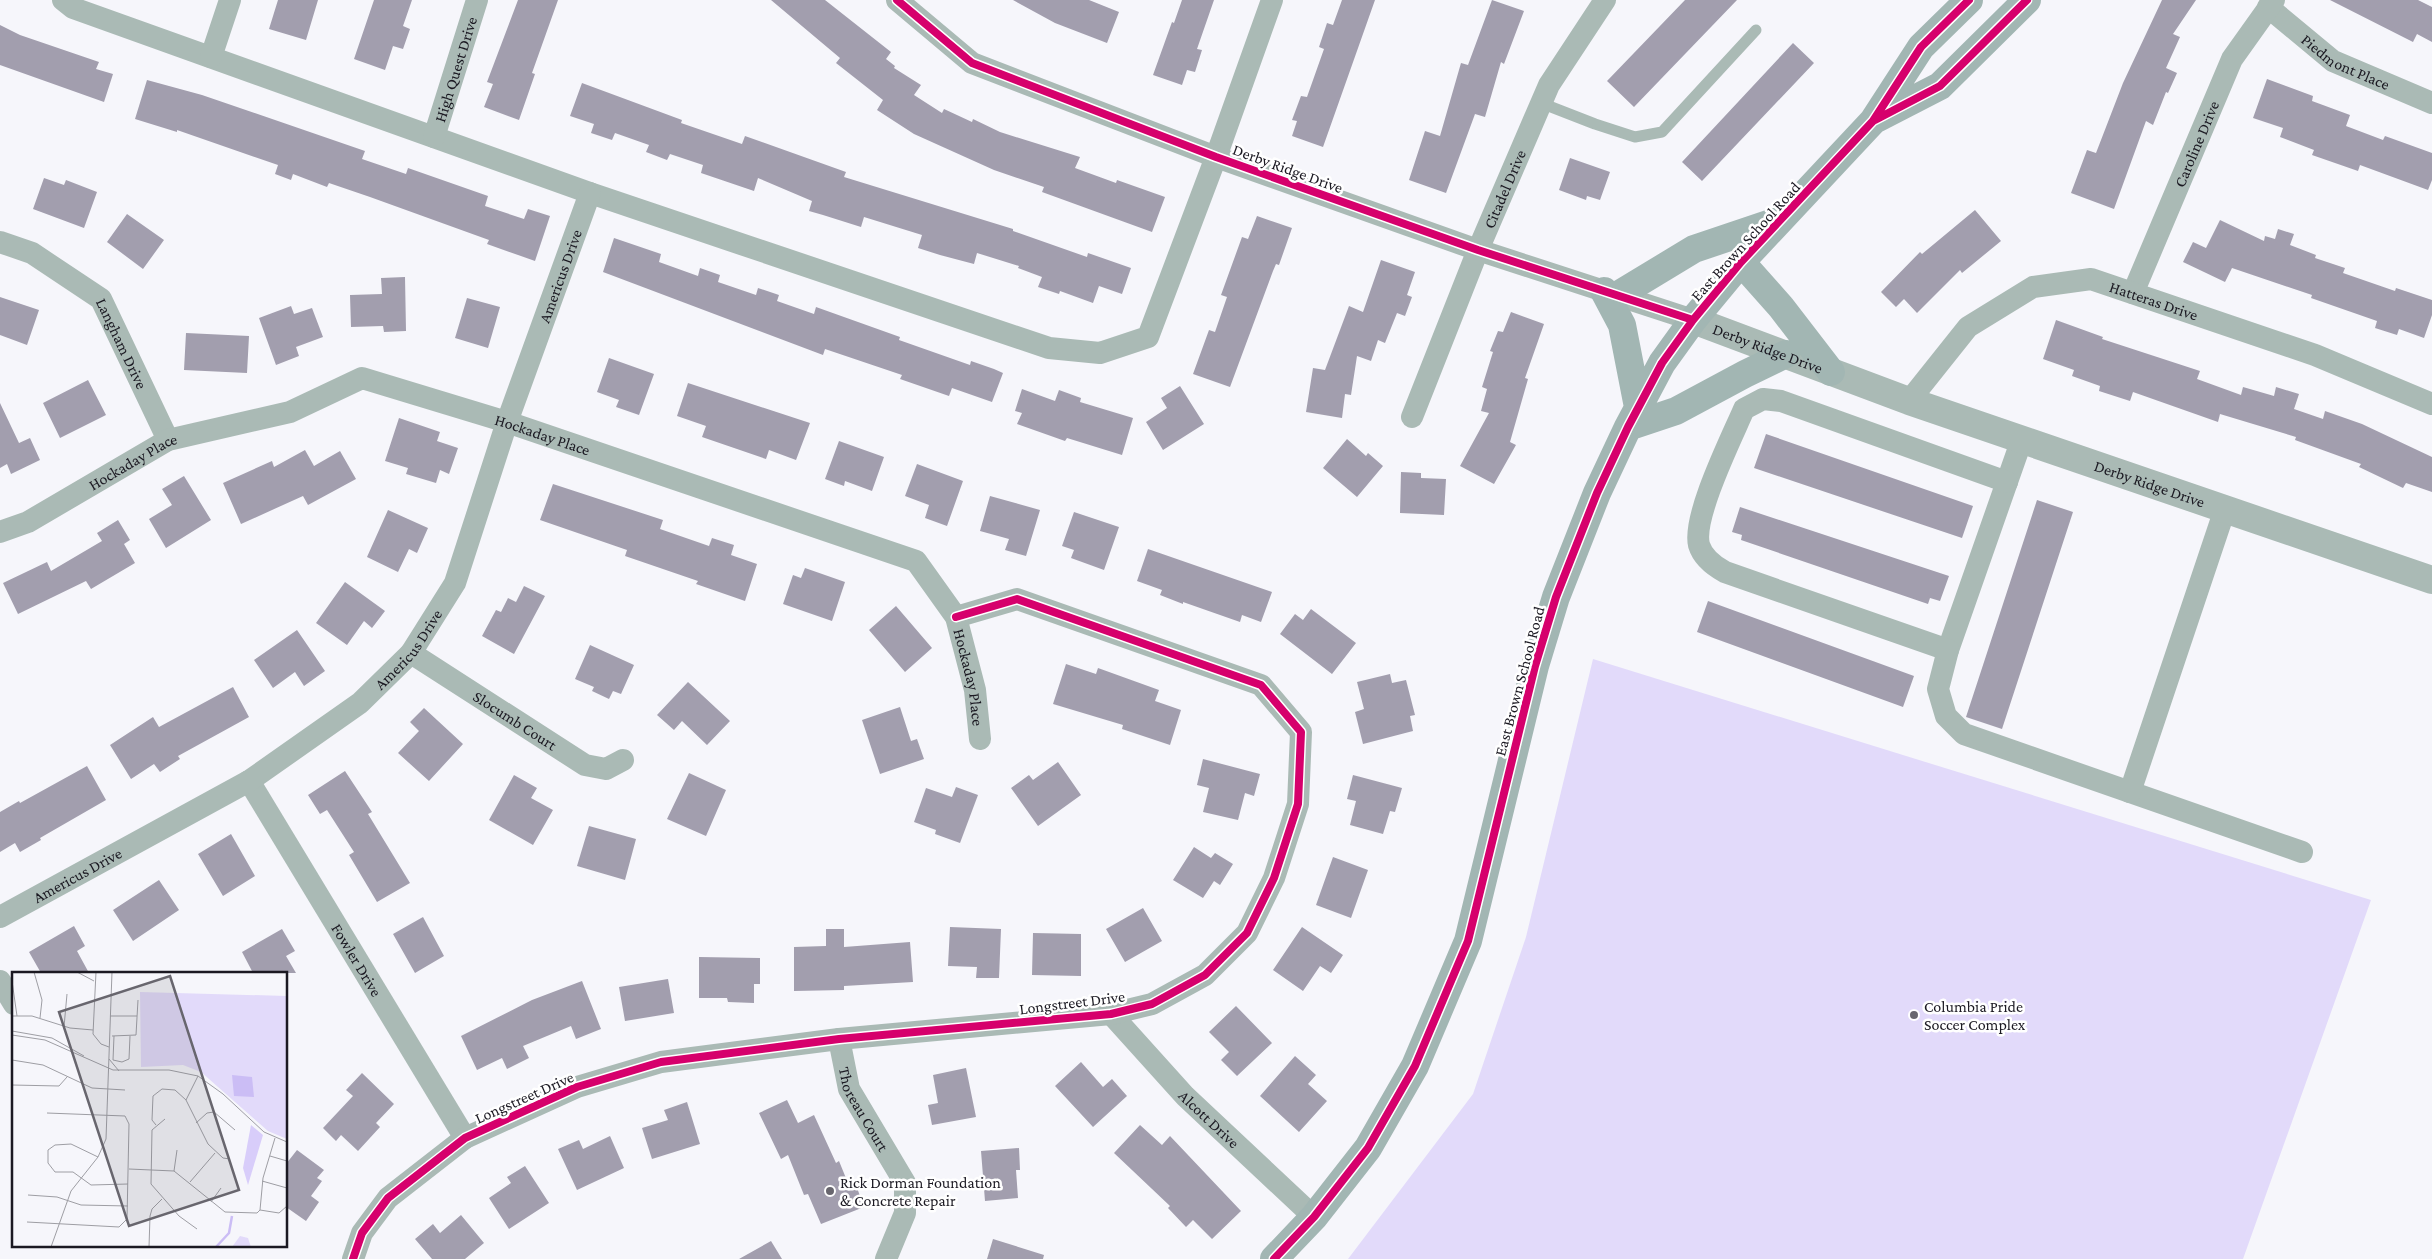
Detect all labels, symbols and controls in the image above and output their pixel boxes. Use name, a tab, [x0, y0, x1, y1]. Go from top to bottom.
street label: High Quest Drive	[431, 15, 480, 124]
street label: Piedmont Place	[2298, 31, 2392, 93]
street label: Caroline Drive	[2171, 98, 2222, 190]
street label: Derby Ridge Drive	[1230, 141, 1345, 197]
street label: Citadel Drive	[1480, 147, 1529, 231]
street label: East Brown School Road	[1687, 178, 1804, 304]
street label: Americus Drive	[536, 227, 585, 325]
street label: Hatteras Drive	[2107, 278, 2200, 324]
street label: Langham Drive	[93, 296, 150, 392]
street label: Derby Ridge Drive	[1711, 320, 1825, 377]
street label: Hockaday Place	[493, 411, 592, 459]
street label: Hockaday Place	[86, 430, 178, 494]
street label: Derby Ridge Drive	[2092, 457, 2207, 511]
street label: East Brown School Road	[1491, 604, 1548, 758]
street label: Americus Drive	[371, 606, 445, 693]
street label: Hockaday Place	[950, 627, 987, 727]
street label: Slocumb Court	[470, 688, 560, 754]
street label: Americus Drive	[30, 844, 125, 906]
street label: Fowler Drive	[328, 921, 385, 1000]
inset map	[12, 972, 288, 1246]
street label: Longstreet Drive	[1018, 988, 1126, 1018]
place label: Columbia Pride Soccer Complex	[1924, 998, 2026, 1034]
marker: Columbia Pride Soccer Complex	[1908, 1009, 1920, 1021]
street label: Thoreau Court	[836, 1065, 892, 1155]
street label: Longstreet Drive	[472, 1068, 577, 1128]
street label: Alcott Drive	[1175, 1087, 1243, 1152]
place label: Rick Dorman Foundation & Concrete Repair	[840, 1174, 1001, 1210]
marker: Rick Dorman Foundation & Concrete Repair	[824, 1185, 836, 1197]

